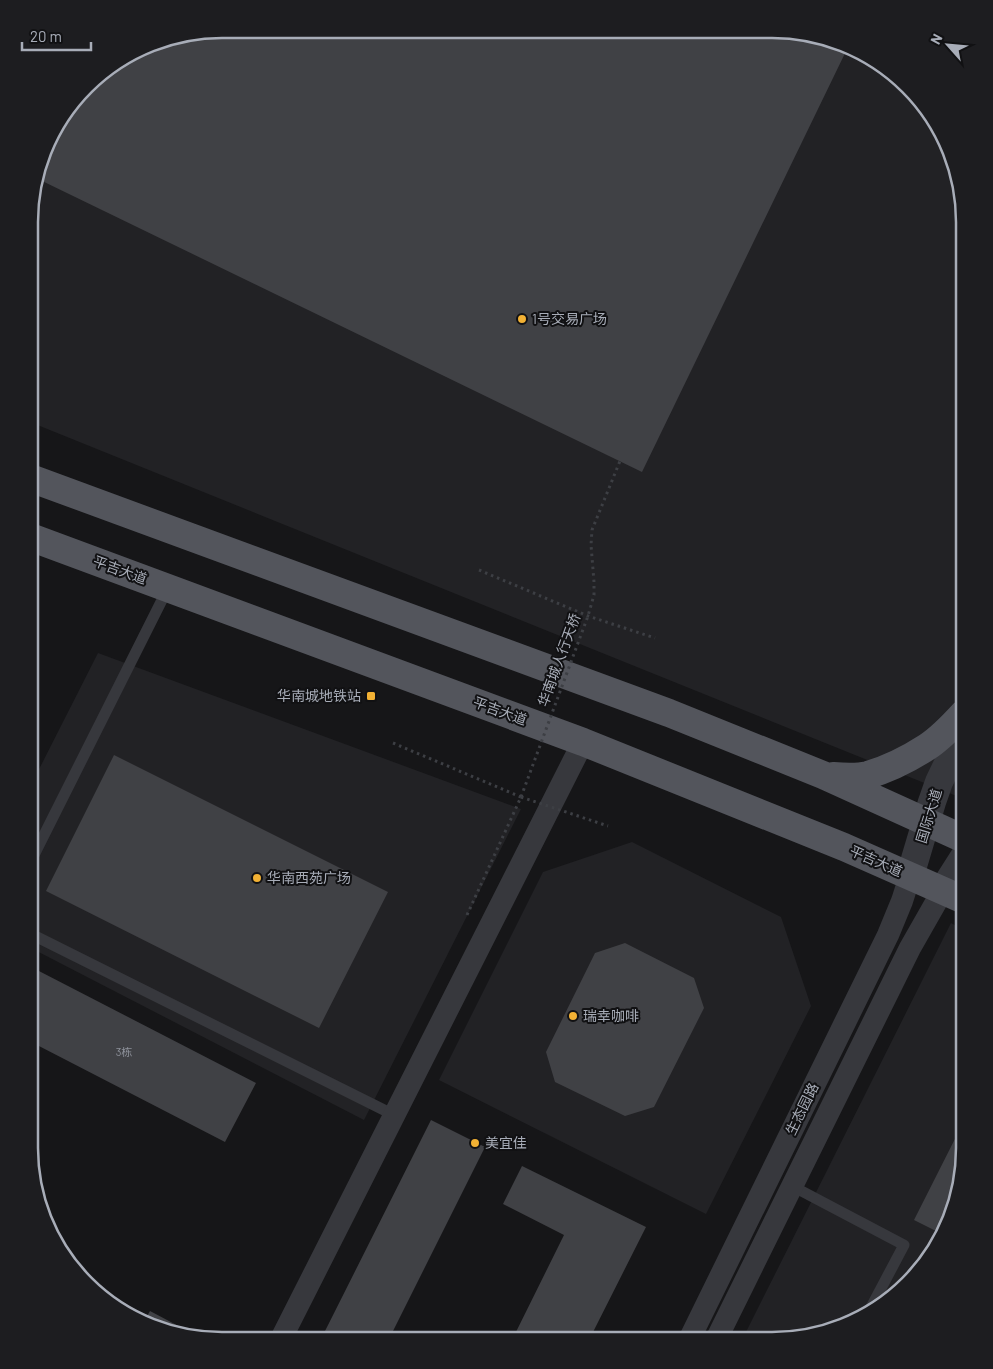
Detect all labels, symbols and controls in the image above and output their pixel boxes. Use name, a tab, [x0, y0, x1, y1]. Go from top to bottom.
scale bar	[22, 20, 91, 52]
north arrow	[923, 20, 973, 70]
text: 20 m	[30, 27, 62, 45]
text: N	[926, 31, 946, 47]
place label: 1号交易广场	[532, 310, 607, 327]
marker: 1号交易广场	[516, 313, 528, 325]
street label: 平吉大道	[91, 552, 149, 587]
street label: 华南城人行天桥	[534, 611, 583, 709]
place label: 华南城地铁站	[277, 687, 361, 704]
marker: 华南城地铁站	[365, 690, 377, 702]
street label: 平吉大道	[471, 693, 529, 728]
street label: 国际大道	[912, 787, 945, 845]
street label: 平吉大道	[847, 841, 905, 880]
place label: 华南西苑广场	[267, 869, 351, 886]
marker: 华南西苑广场	[251, 872, 263, 884]
place label: 瑞幸咖啡	[583, 1007, 639, 1024]
marker: 瑞幸咖啡	[567, 1010, 579, 1022]
house number: 3栋	[116, 1045, 132, 1058]
street label: 生态园路	[782, 1080, 821, 1138]
place label: 美宜佳	[485, 1134, 527, 1151]
marker: 美宜佳	[469, 1137, 481, 1149]

